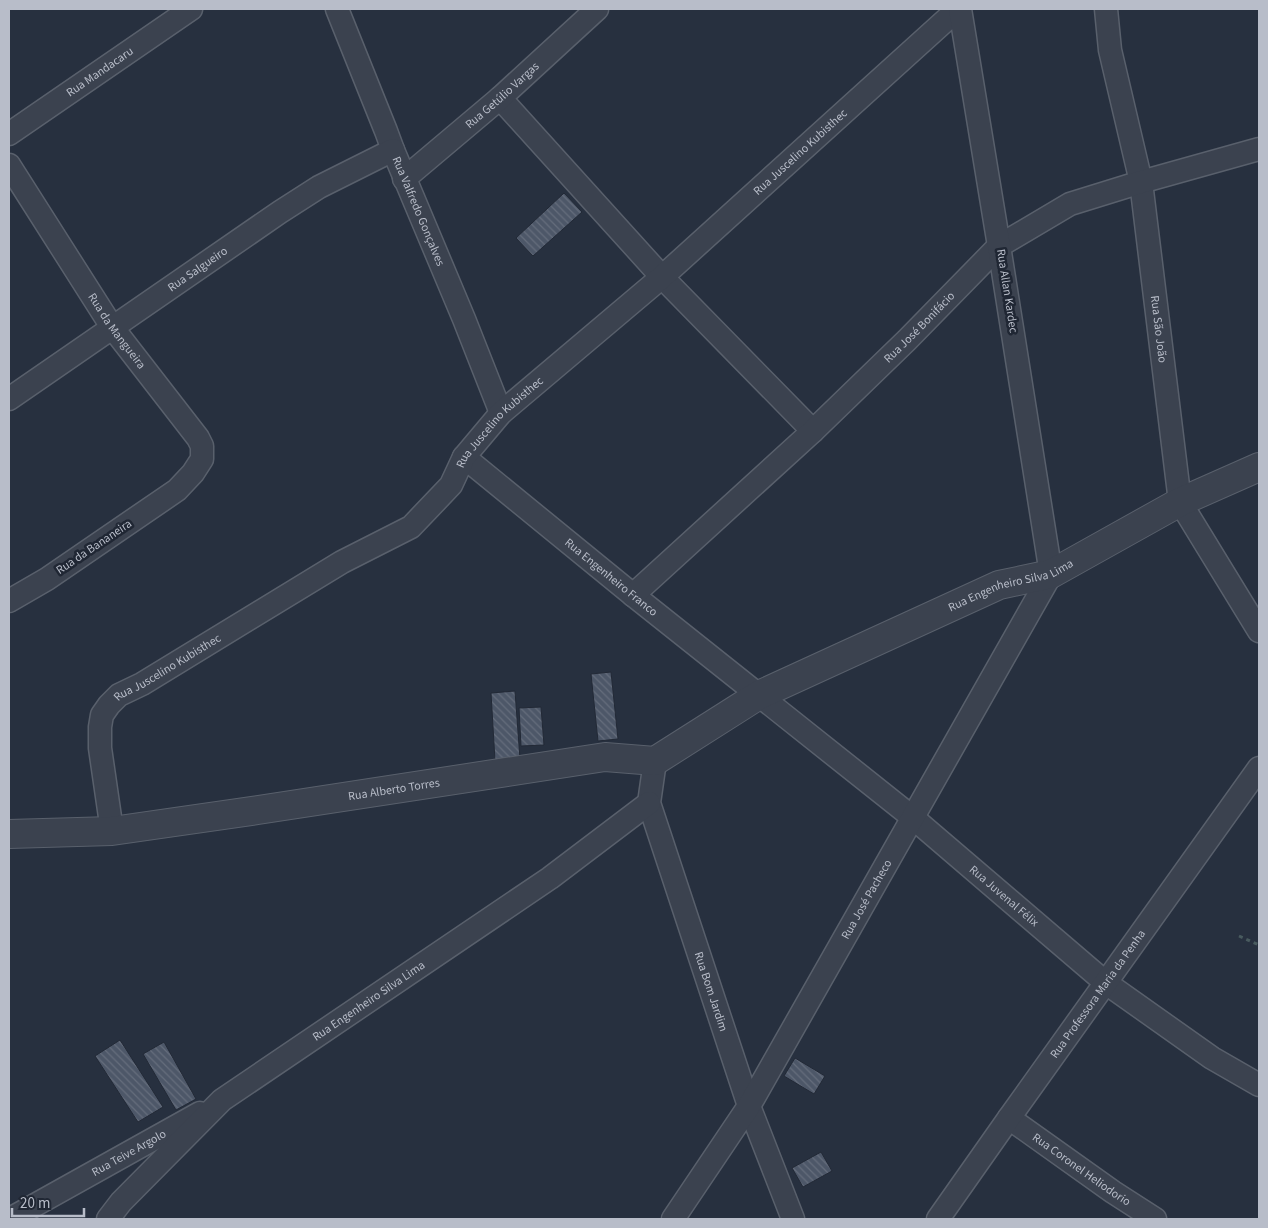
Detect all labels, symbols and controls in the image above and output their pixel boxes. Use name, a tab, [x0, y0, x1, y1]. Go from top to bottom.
street label: Rua Mandacaru	[63, 43, 137, 101]
street label: Rua Getúlio Vargas	[461, 58, 543, 132]
street label: Rua Juscelino Kubisthec	[749, 104, 851, 199]
street label: Rua Valfredo Gonçalves	[388, 154, 449, 269]
street label: Rua Salgueiro	[164, 242, 231, 296]
street label: Rua Allan Kardec	[992, 248, 1022, 335]
street label: Rua José Bonifácio	[880, 288, 959, 367]
street label: Rua da Mangueira	[84, 290, 150, 372]
street label: Rua São João	[1146, 294, 1171, 364]
street label: Rua Juscelino Kubisthec	[452, 372, 547, 471]
street label: Rua da Bananeira	[53, 515, 135, 579]
street label: Rua Engenheiro Franco	[561, 534, 661, 620]
street label: Rua Engenheiro Silva Lima	[945, 555, 1076, 616]
street label: Rua Juscelino Kubisthec	[109, 629, 224, 705]
street label: Rua Alberto Torres	[347, 774, 441, 805]
street label: Rua José Pacheco	[837, 856, 896, 942]
street label: Rua Juvenal Félix	[966, 861, 1043, 931]
street label: Rua Professora Maria da Penha	[1046, 926, 1150, 1062]
street label: Rua Bom Jardim	[690, 949, 732, 1034]
street label: Rua Engenheiro Silva Lima	[309, 957, 428, 1045]
street label: Rua Teive Argolo	[88, 1125, 169, 1180]
street label: Rua Coronel Heliodorio	[1029, 1129, 1134, 1210]
scale bar	[12, 1186, 85, 1218]
text: 20 m	[20, 1193, 50, 1214]

